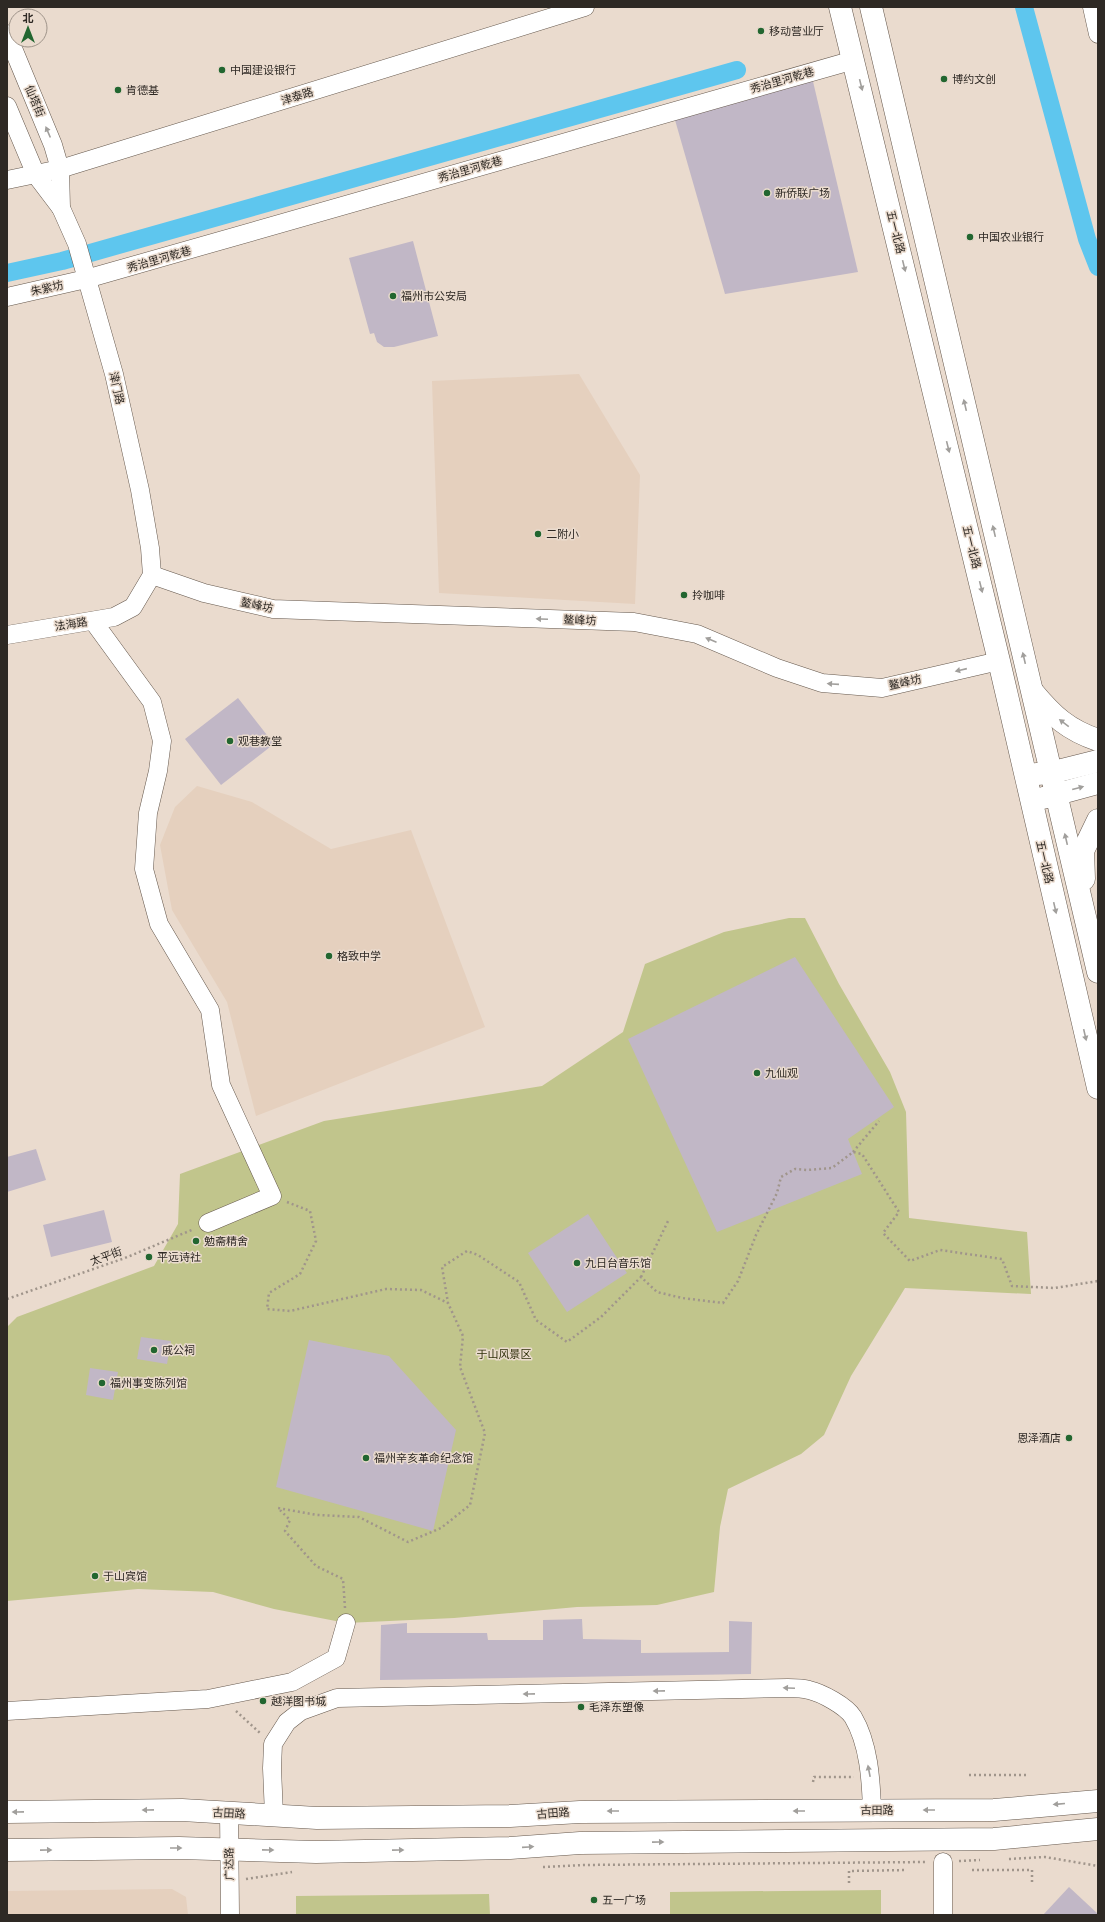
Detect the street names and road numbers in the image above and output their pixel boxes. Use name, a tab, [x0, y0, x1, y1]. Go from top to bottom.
street label: 秀治里河乾巷	[748, 64, 816, 96]
street label: 仙塔街	[22, 83, 48, 119]
street label: 津泰路	[279, 84, 315, 108]
street label: 秀治里河乾巷	[436, 153, 504, 185]
street label: 五一北路	[884, 209, 908, 255]
street label: 秀治里河乾巷	[125, 243, 193, 275]
street label: 朱紫坊	[29, 277, 65, 299]
street label: 津门路	[106, 370, 128, 406]
street label: 五一北路	[960, 524, 984, 570]
street label: 鳌峰坊	[239, 595, 275, 615]
street label: 鳌峰坊	[563, 612, 597, 628]
street label: 法海路	[54, 615, 88, 633]
street label: 鳌峰坊	[887, 671, 923, 693]
street label: 五一北路	[1033, 839, 1057, 885]
street label: 太平街	[88, 1244, 124, 1268]
street label: 古田路	[861, 1803, 894, 1817]
street label: 古田路	[212, 1805, 246, 1821]
street label: 古田路	[536, 1805, 570, 1821]
street label: 广达路	[222, 1847, 236, 1881]

